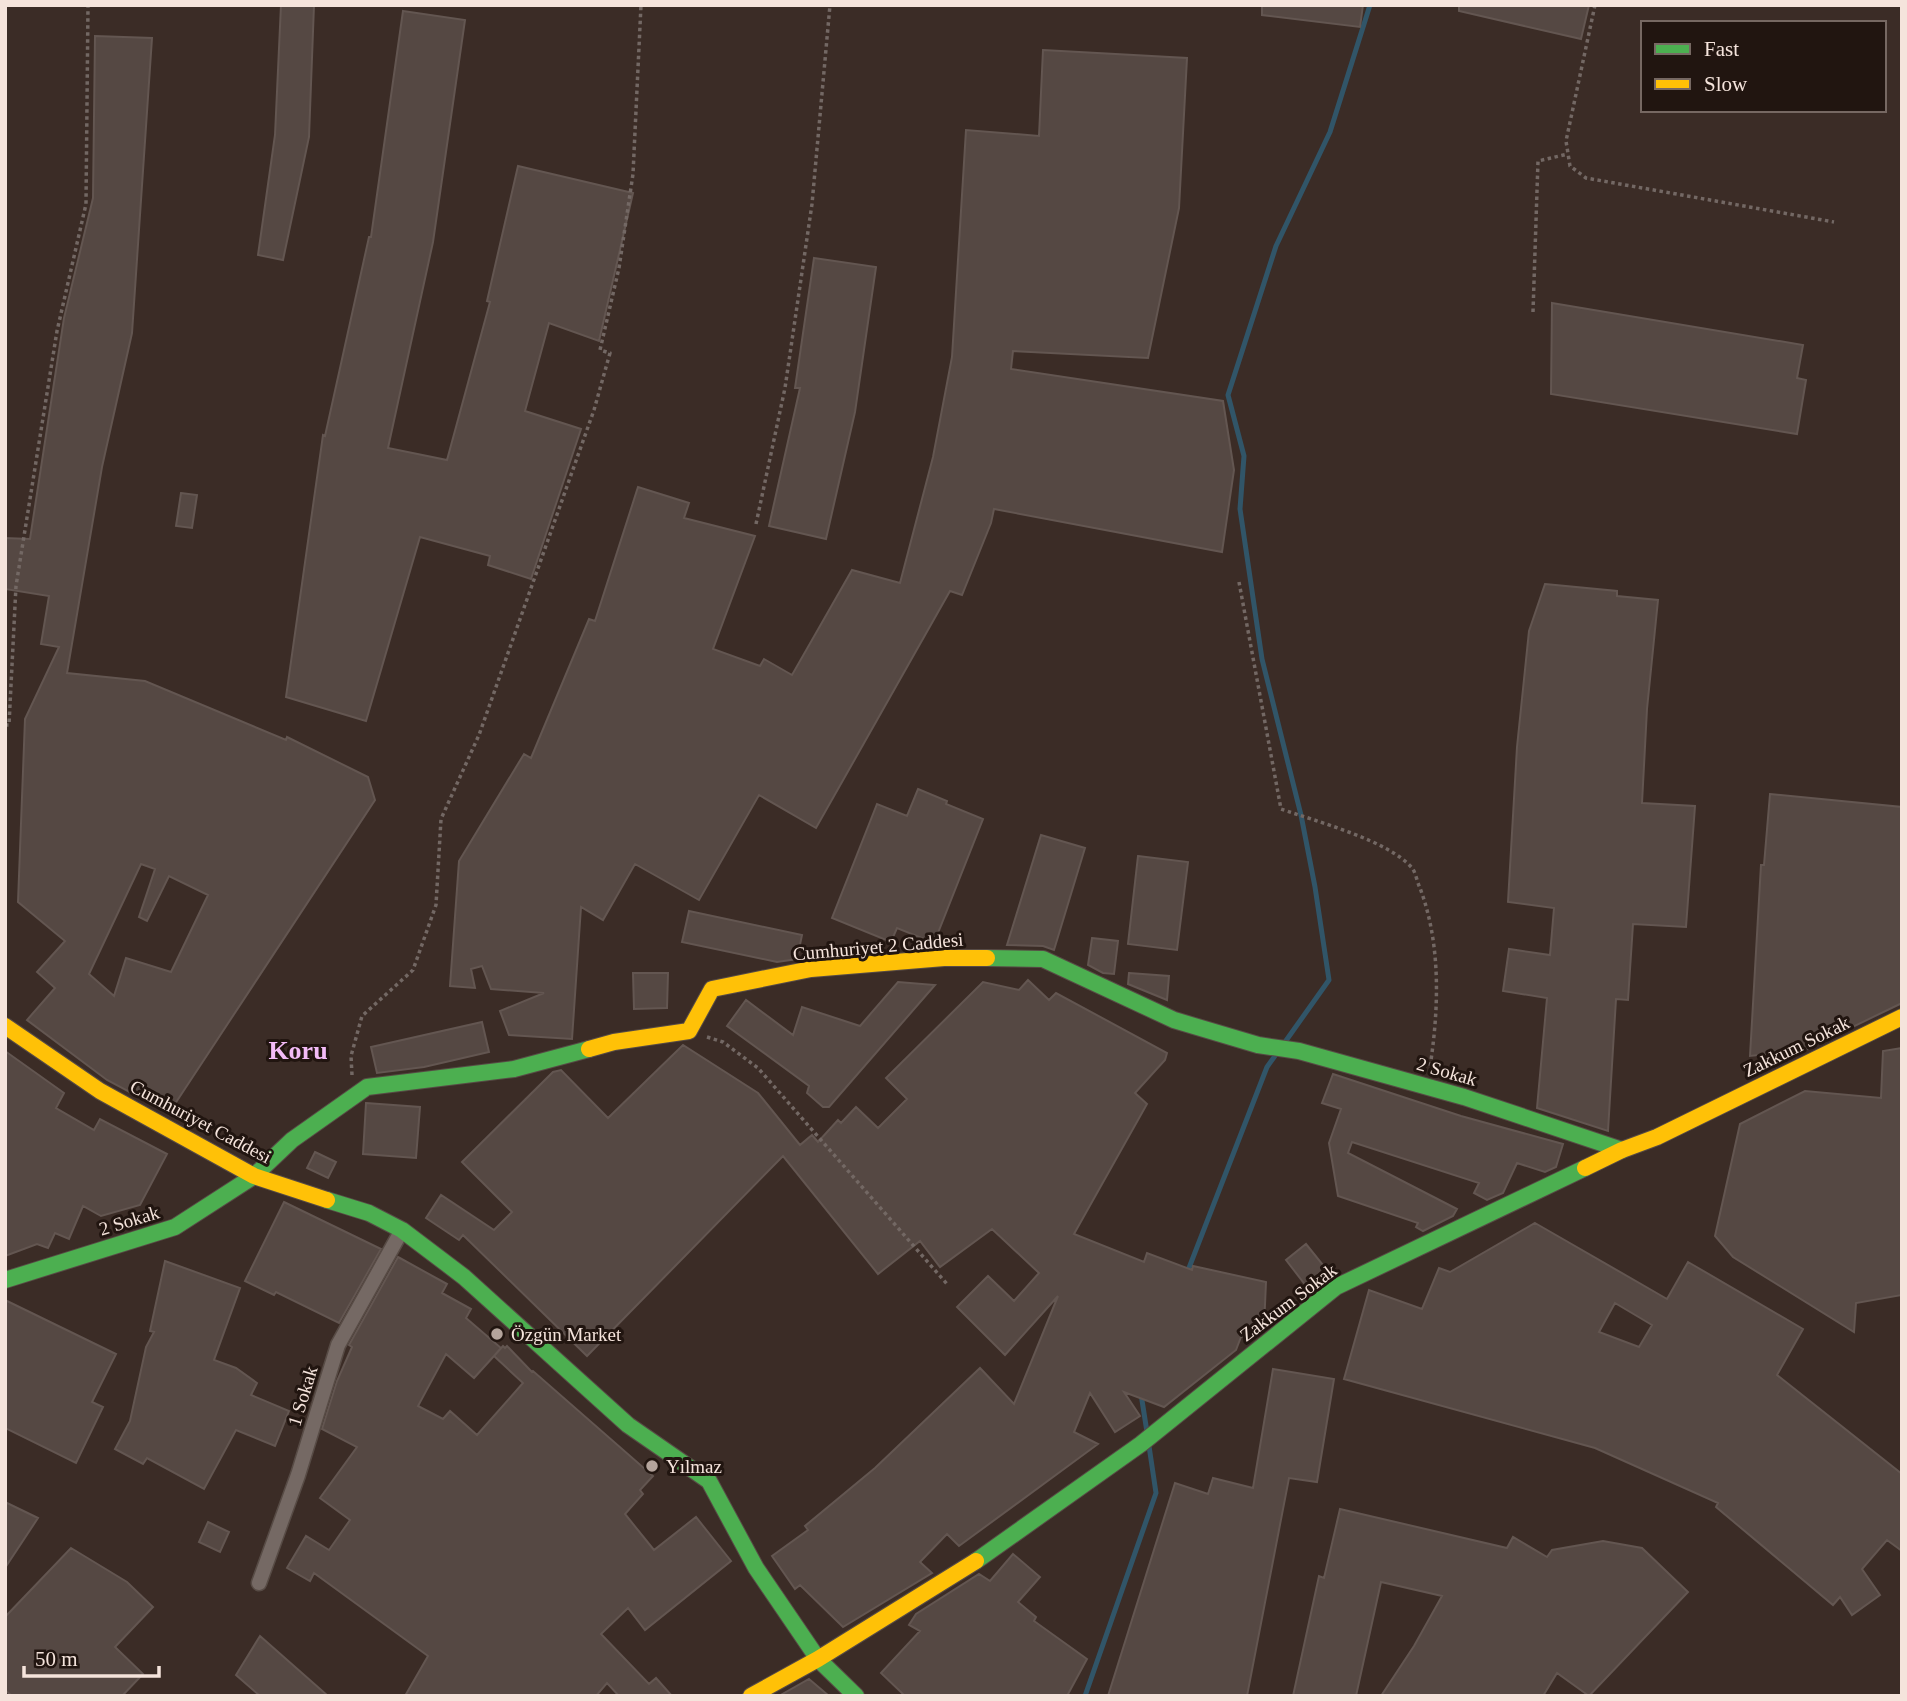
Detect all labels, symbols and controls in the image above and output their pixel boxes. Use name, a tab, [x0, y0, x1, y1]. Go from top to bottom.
legend	[1641, 21, 1886, 112]
text: Fast	[1704, 37, 1739, 61]
text: Slow	[1704, 72, 1748, 96]
street label: Cumhuriyet 2 Caddesi	[792, 929, 964, 964]
street label: Zakkum Sokak	[1740, 1011, 1853, 1081]
district label: Koru	[268, 1036, 328, 1065]
street label: 2 Sokak	[1414, 1053, 1480, 1090]
street label: Cumhuriyet Caddesi	[127, 1075, 275, 1168]
street label: 2 Sokak	[97, 1201, 162, 1240]
street label: Zakkum Sokak	[1236, 1259, 1341, 1346]
place label: Özgün Market	[511, 1324, 622, 1345]
marker: Özgün Market	[489, 1326, 505, 1342]
street label: 1 Sokak	[283, 1363, 322, 1429]
place label: Yılmaz	[666, 1456, 722, 1477]
marker: Yılmaz	[644, 1458, 660, 1474]
scale bar	[24, 1634, 159, 1678]
text: 50 m	[35, 1647, 78, 1671]

